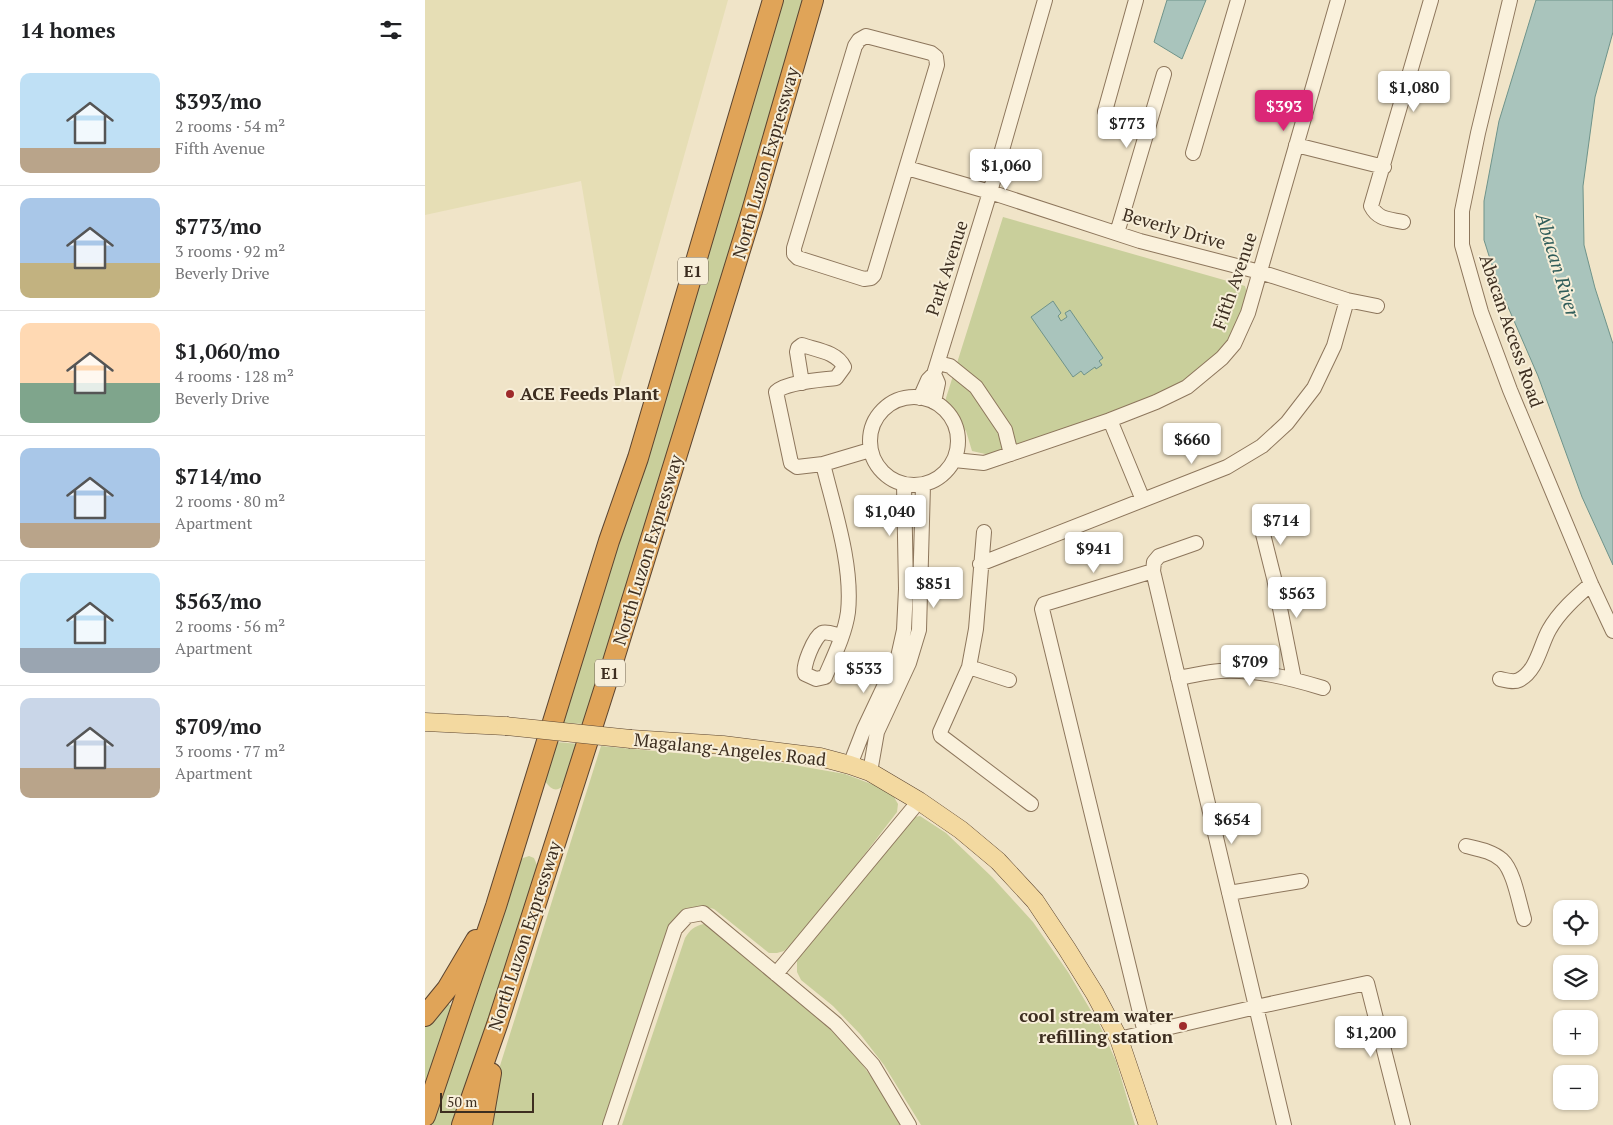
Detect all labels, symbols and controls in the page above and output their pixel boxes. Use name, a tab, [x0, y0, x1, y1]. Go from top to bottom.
text: 14 homes	[20, 16, 116, 44]
icon: filters	[377, 16, 405, 44]
street label: North Luzon Expressway	[726, 63, 804, 261]
pin: $1,080	[1373, 70, 1455, 113]
text: $1,080	[1389, 76, 1439, 98]
text: $393/mo	[175, 87, 262, 115]
pin: $393	[1254, 90, 1314, 132]
icon: home	[60, 93, 120, 153]
text: $393	[1266, 95, 1302, 117]
pin: $773	[1097, 106, 1157, 149]
text: $773	[1109, 112, 1145, 134]
text: 2 rooms · 54 m²	[175, 115, 285, 137]
text: Fifth Avenue	[175, 137, 265, 159]
pin: $1,060	[965, 148, 1047, 191]
text: $1,060	[981, 154, 1031, 176]
street label: Beverly Drive	[1120, 202, 1229, 254]
water label: Abacan River	[1530, 209, 1586, 321]
text: $773/mo	[175, 212, 262, 240]
street label: Park Avenue	[919, 217, 973, 318]
icon: home	[60, 218, 120, 278]
street label: Fifth Avenue	[1206, 229, 1262, 333]
text: 3 rooms · 92 m²	[175, 240, 285, 262]
street label: Abacan Access Road	[1474, 251, 1549, 410]
road number: E1	[678, 258, 708, 284]
text: Beverly Drive	[175, 262, 270, 284]
text: $1,060/mo	[175, 337, 280, 365]
icon: home	[60, 343, 120, 403]
text: 4 rooms · 128 m²	[175, 365, 294, 387]
place label: ACE Feeds Plant	[520, 381, 659, 405]
text: Beverly Drive	[175, 387, 270, 409]
marker: ACE Feeds Plant	[504, 388, 516, 400]
pin: $660	[1162, 422, 1222, 465]
text: $660	[1174, 428, 1210, 450]
street label: North Luzon Expressway	[607, 451, 688, 648]
text: $714/mo	[175, 462, 262, 490]
icon: home	[60, 468, 120, 528]
text: 2 rooms · 80 m²	[175, 490, 285, 512]
pin: $1,040	[849, 494, 931, 537]
text: $1,040	[865, 500, 915, 522]
pin: $714	[1251, 504, 1311, 546]
text: $714	[1263, 509, 1299, 531]
text: Apartment	[175, 512, 252, 534]
pin: $941	[1064, 532, 1124, 574]
text: $941	[1076, 537, 1112, 559]
pin: $851	[904, 566, 964, 609]
text: $851	[916, 572, 952, 594]
pin: $563	[1267, 576, 1327, 619]
text: $563	[1279, 582, 1315, 604]
text: $563/mo	[175, 587, 262, 615]
icon: home	[60, 593, 120, 653]
text: 2 rooms · 56 m²	[175, 615, 285, 637]
text: Apartment	[175, 637, 252, 659]
pin: $709	[1220, 644, 1280, 687]
text: $709	[1232, 650, 1268, 672]
pin: $533	[834, 652, 894, 694]
text: $533	[846, 657, 882, 679]
road number: E1	[595, 660, 625, 686]
text: $709/mo	[175, 712, 262, 740]
icon: home	[60, 718, 120, 778]
street label: Magalang-Angeles Road	[633, 727, 827, 771]
text: 3 rooms · 77 m²	[175, 740, 285, 762]
text: Apartment	[175, 762, 252, 784]
pin: $654	[1202, 802, 1262, 845]
text: $654	[1214, 808, 1250, 830]
street label: North Luzon Expressway	[482, 837, 566, 1034]
map controls	[1553, 900, 1598, 1110]
button: locate	[1553, 900, 1598, 945]
button: layers	[1553, 955, 1598, 1000]
place label: cool stream water refilling station	[1019, 1003, 1173, 1048]
button: +	[1553, 1010, 1598, 1055]
pin: $1,200	[1330, 1016, 1412, 1058]
marker: cool stream water refilling station	[1177, 1020, 1189, 1032]
text: $1,200	[1346, 1021, 1396, 1043]
button: −	[1553, 1065, 1598, 1110]
scale bar	[440, 1090, 534, 1113]
text: 50 m	[447, 1092, 477, 1111]

